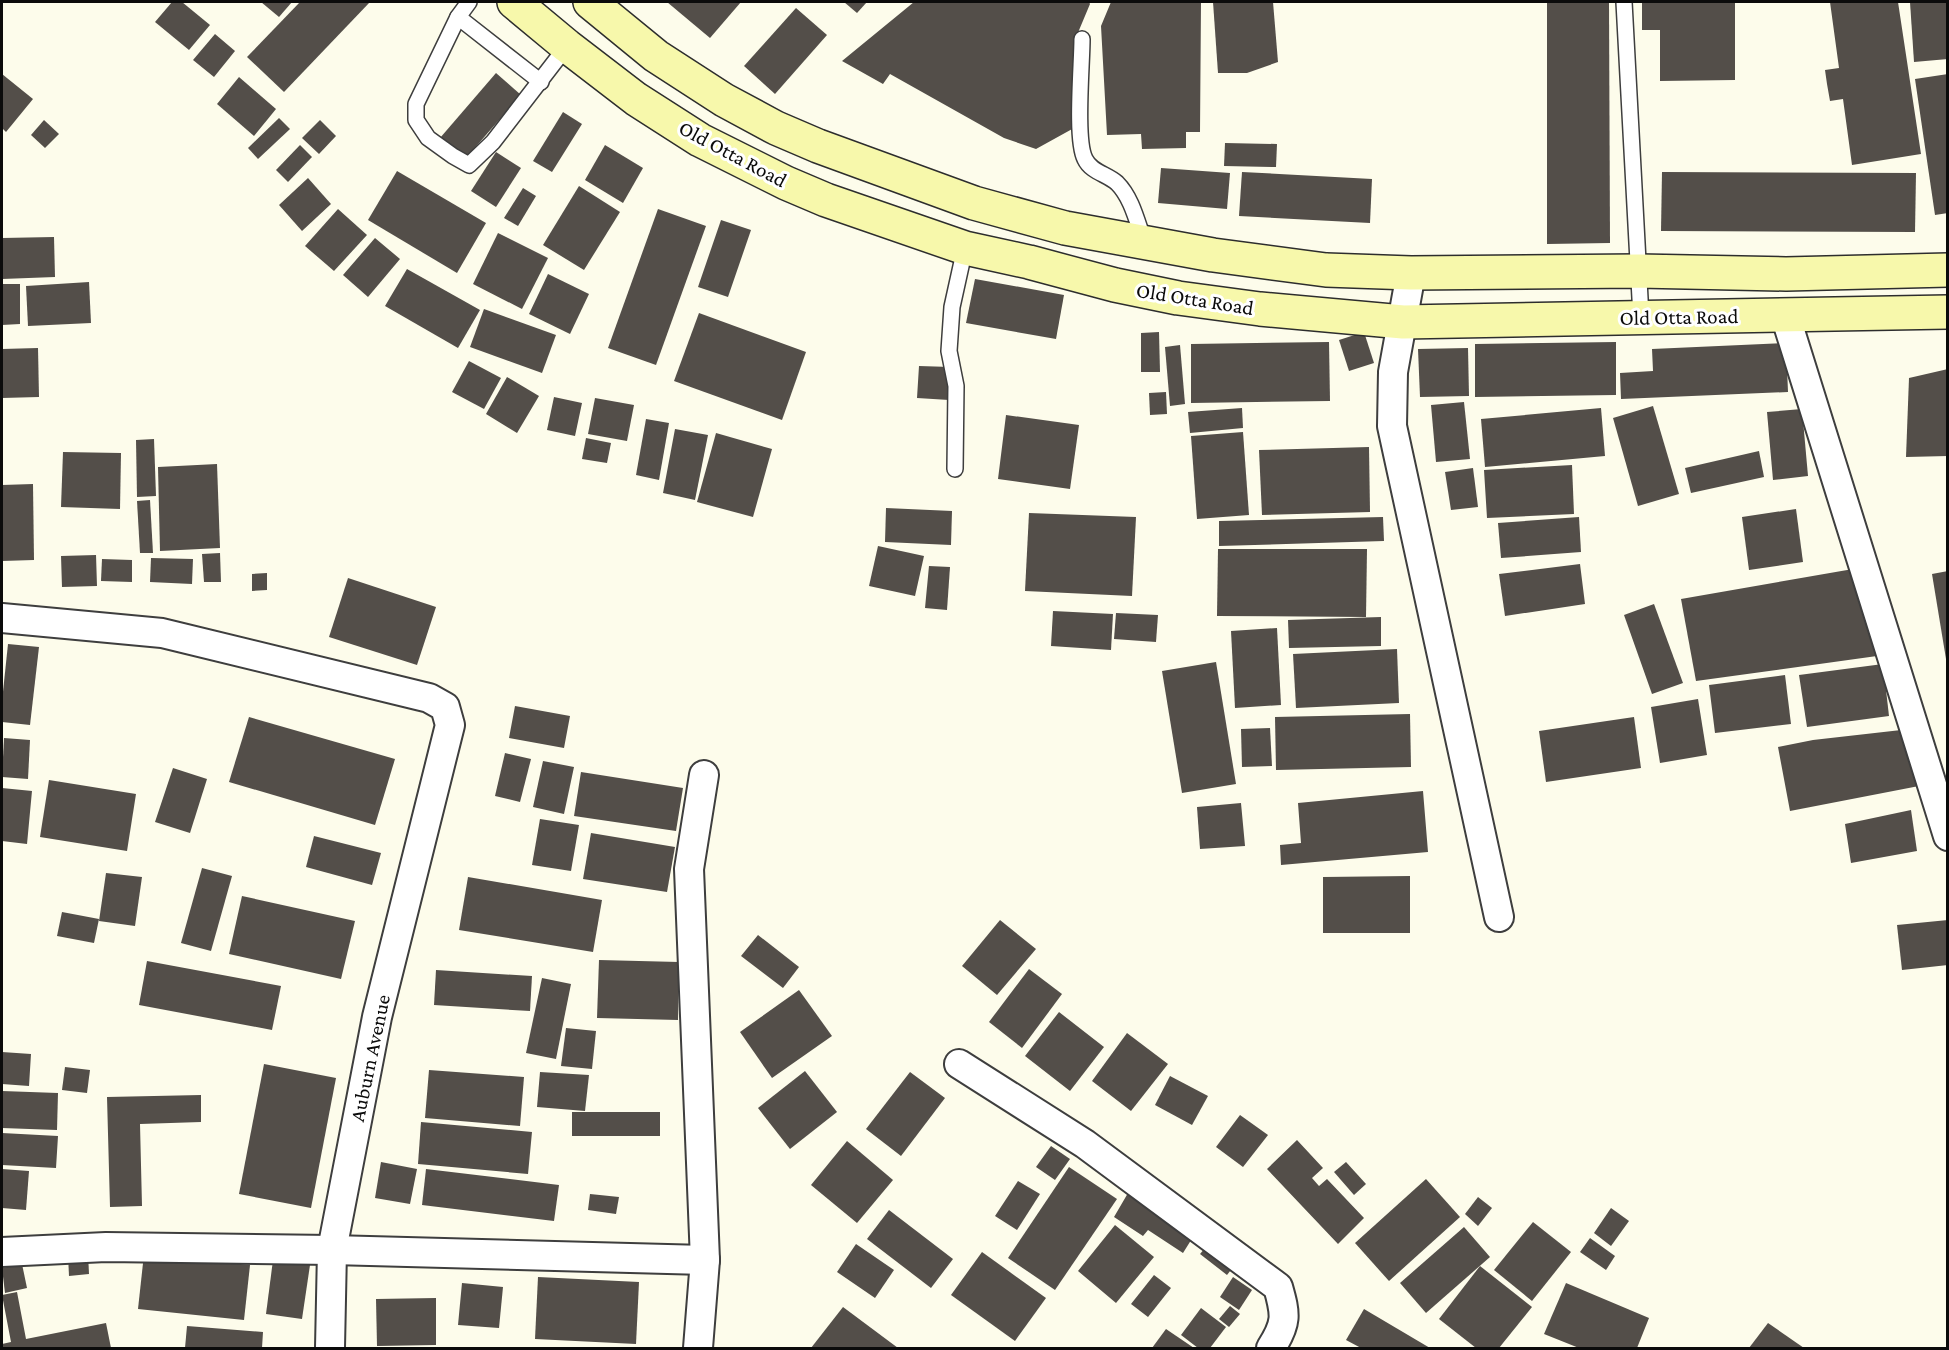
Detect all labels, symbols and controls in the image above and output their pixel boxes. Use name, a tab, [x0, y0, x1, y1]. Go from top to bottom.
street label: Old Otta Road	[675, 116, 791, 192]
street label: Old Otta Road	[1135, 278, 1255, 320]
street label: Old Otta Road	[1619, 304, 1739, 330]
street label: Auburn Avenue	[345, 992, 395, 1124]

